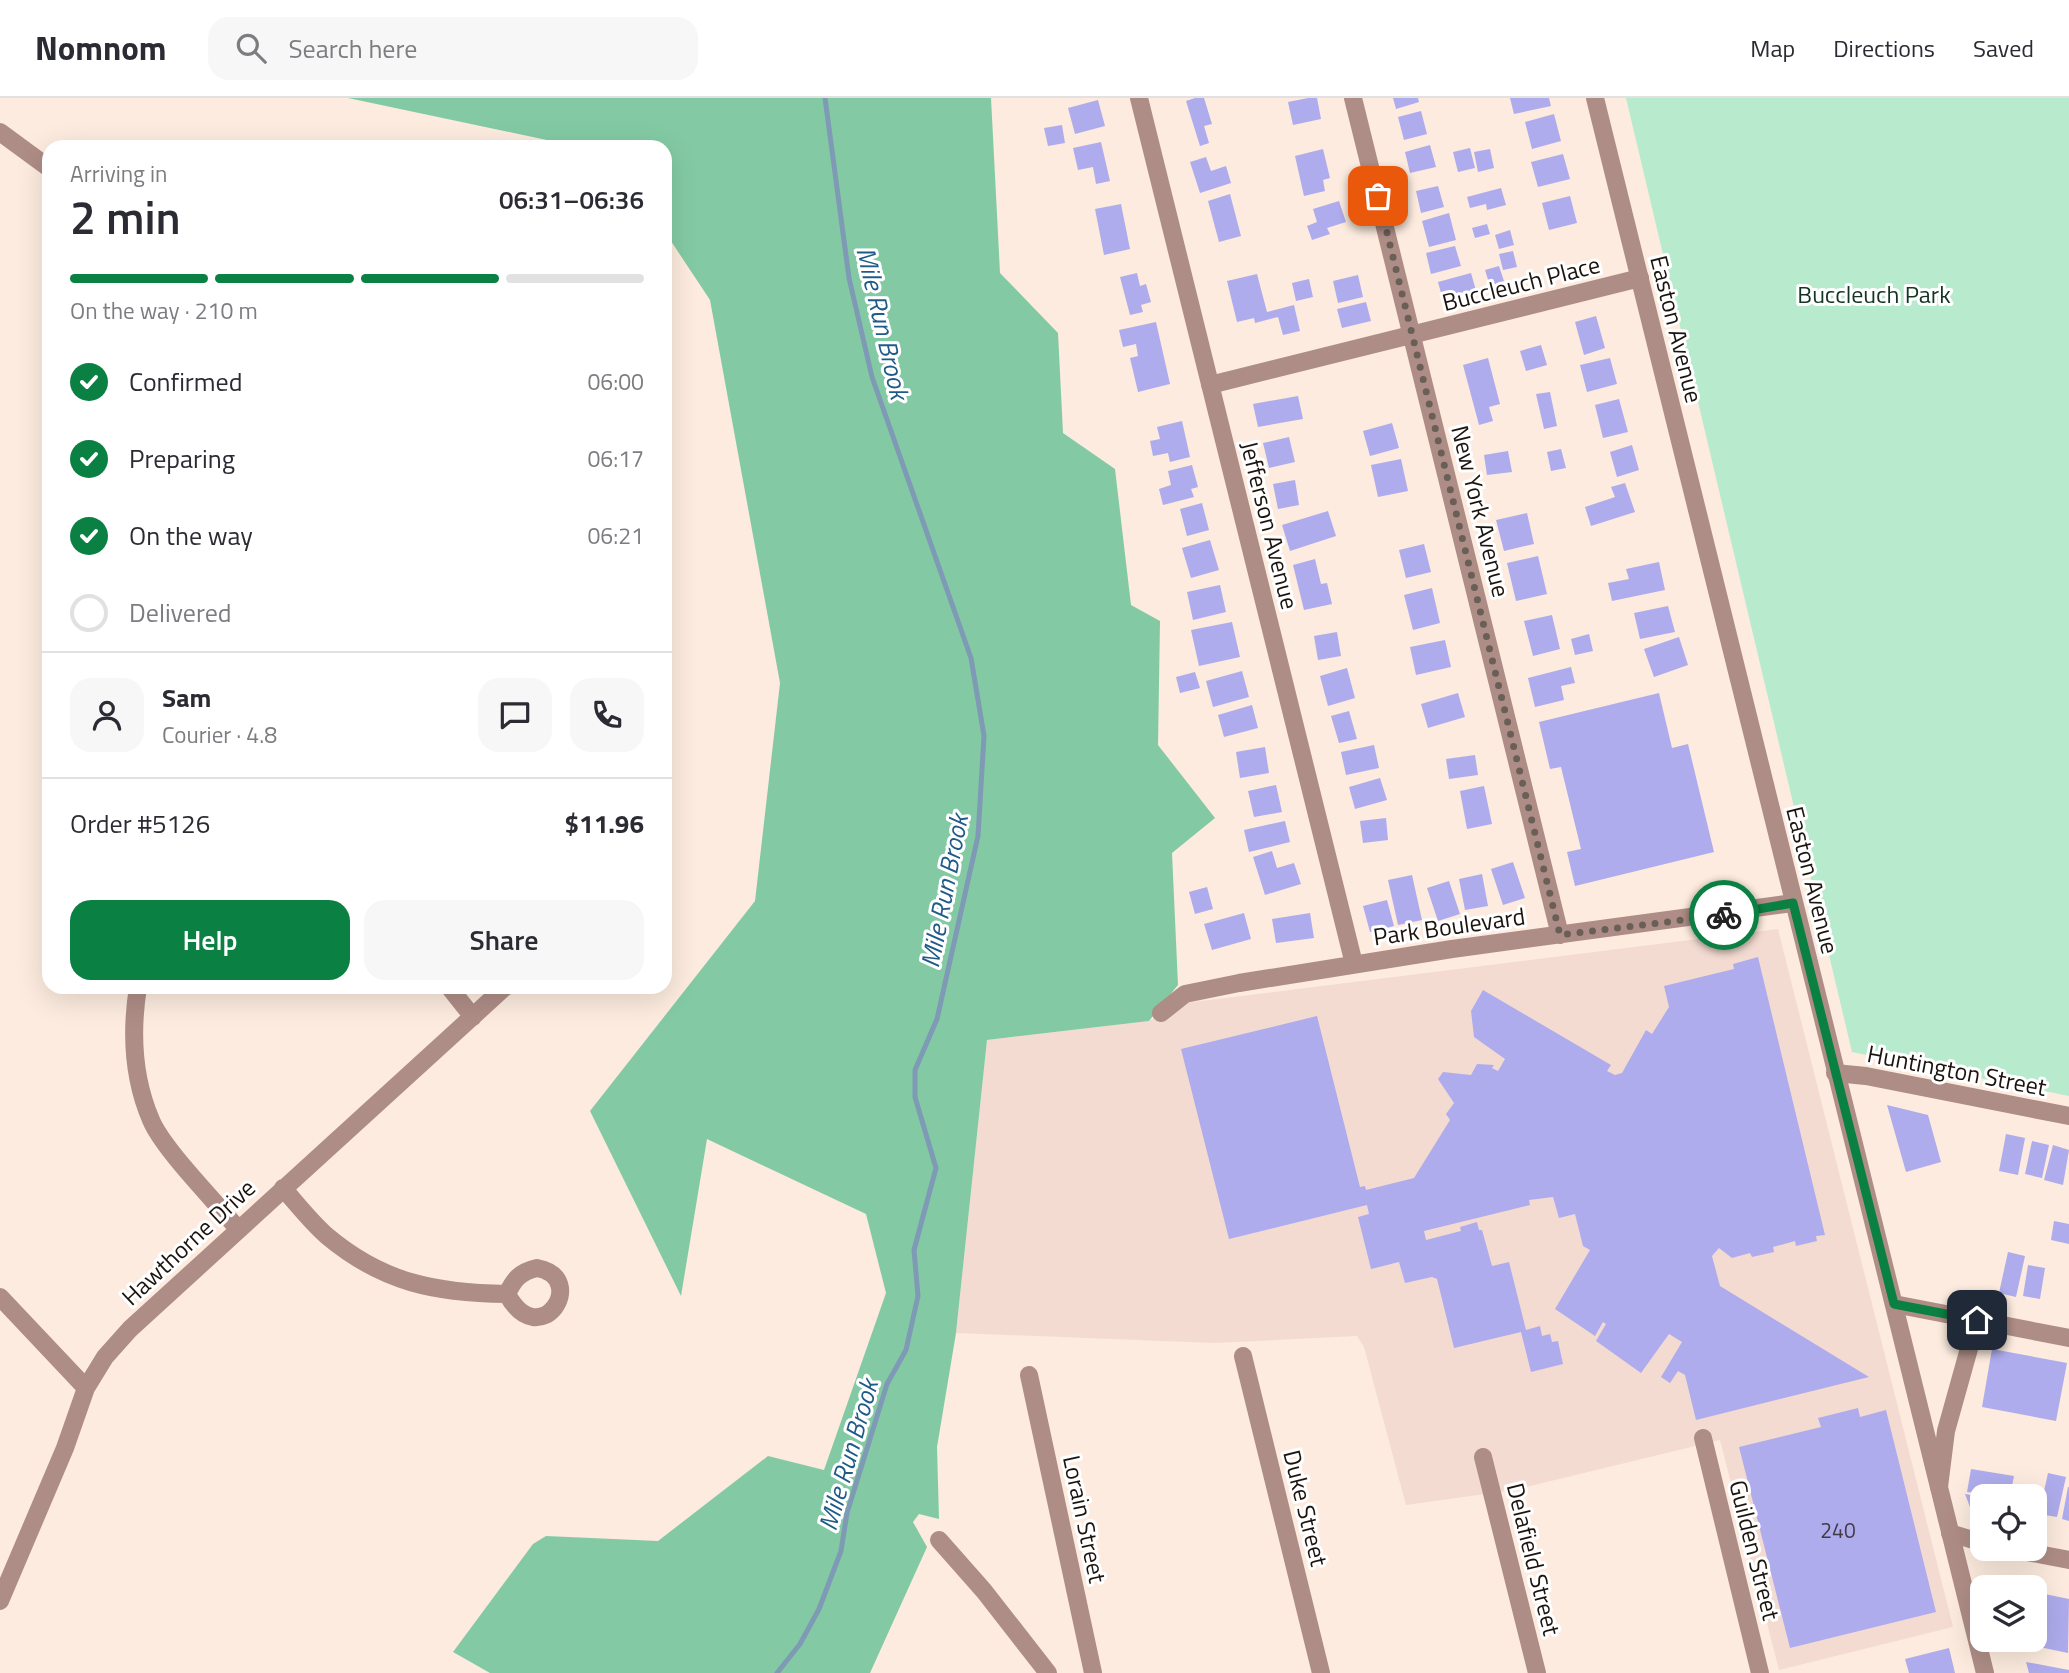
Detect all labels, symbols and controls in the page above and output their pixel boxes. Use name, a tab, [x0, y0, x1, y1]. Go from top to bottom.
search box	[208, 17, 698, 80]
text: Nomnom	[35, 23, 166, 73]
icon: search	[232, 29, 270, 67]
text: Search here	[288, 29, 417, 68]
text: Map	[1750, 30, 1795, 66]
text: Directions	[1833, 30, 1935, 66]
text: Saved	[1973, 30, 2034, 66]
text: Arriving in	[70, 156, 167, 191]
pin	[1348, 166, 1408, 226]
icon: bag	[1359, 177, 1397, 215]
text: 06:31–06:36	[499, 180, 644, 219]
text: 2 min	[70, 182, 181, 252]
water label: Mile Run Brook	[847, 243, 920, 406]
street label: Buccleuch Place	[1438, 246, 1604, 320]
street label: Easton Avenue	[1641, 251, 1713, 407]
park label: Buccleuch Park	[1797, 276, 1951, 312]
text: On the way · 210 m	[70, 293, 258, 328]
text: Confirmed	[129, 362, 243, 401]
icon: check	[70, 363, 108, 401]
text: 06:00	[587, 364, 644, 399]
street label: New York Avenue	[1442, 421, 1520, 601]
street label: Jefferson Avenue	[1232, 437, 1308, 613]
text: Preparing	[129, 439, 235, 478]
icon: check	[70, 440, 108, 478]
text: 06:17	[587, 441, 644, 476]
text: On the way	[129, 516, 253, 555]
icon: check	[70, 517, 108, 555]
text: 06:21	[587, 518, 644, 553]
text: Delivered	[129, 593, 232, 632]
button: person	[70, 678, 144, 752]
text: Sam	[162, 678, 211, 717]
button: chat	[478, 678, 552, 752]
button: phone	[570, 678, 644, 752]
text: Courier · 4.8	[162, 717, 277, 752]
street label: Easton Avenue	[1777, 802, 1849, 958]
text: Order #5126	[70, 804, 210, 843]
text: $11.96	[565, 804, 644, 843]
water label: Mile Run Brook	[910, 808, 979, 971]
courier	[1689, 880, 1759, 950]
icon: bike	[1705, 896, 1743, 934]
street label: Park Boulevard	[1371, 898, 1527, 954]
button: Help	[70, 900, 350, 980]
button: Share	[364, 900, 644, 980]
street label: Huntington Street	[1864, 1035, 2050, 1105]
street label: Hawthorne Drive	[113, 1170, 263, 1314]
pin	[1947, 1290, 2007, 1350]
icon: home	[1958, 1301, 1996, 1339]
water label: Mile Run Brook	[808, 1372, 889, 1535]
street label: Duke Street	[1274, 1446, 1338, 1570]
street label: Lorain Street	[1054, 1452, 1116, 1587]
street label: Guilden Street	[1720, 1476, 1790, 1624]
street label: Delafield Street	[1498, 1479, 1570, 1640]
map controls	[1970, 1484, 2047, 1652]
button: locate	[1970, 1484, 2047, 1561]
house number: 240	[1820, 1514, 1856, 1546]
button: layers	[1970, 1575, 2047, 1652]

